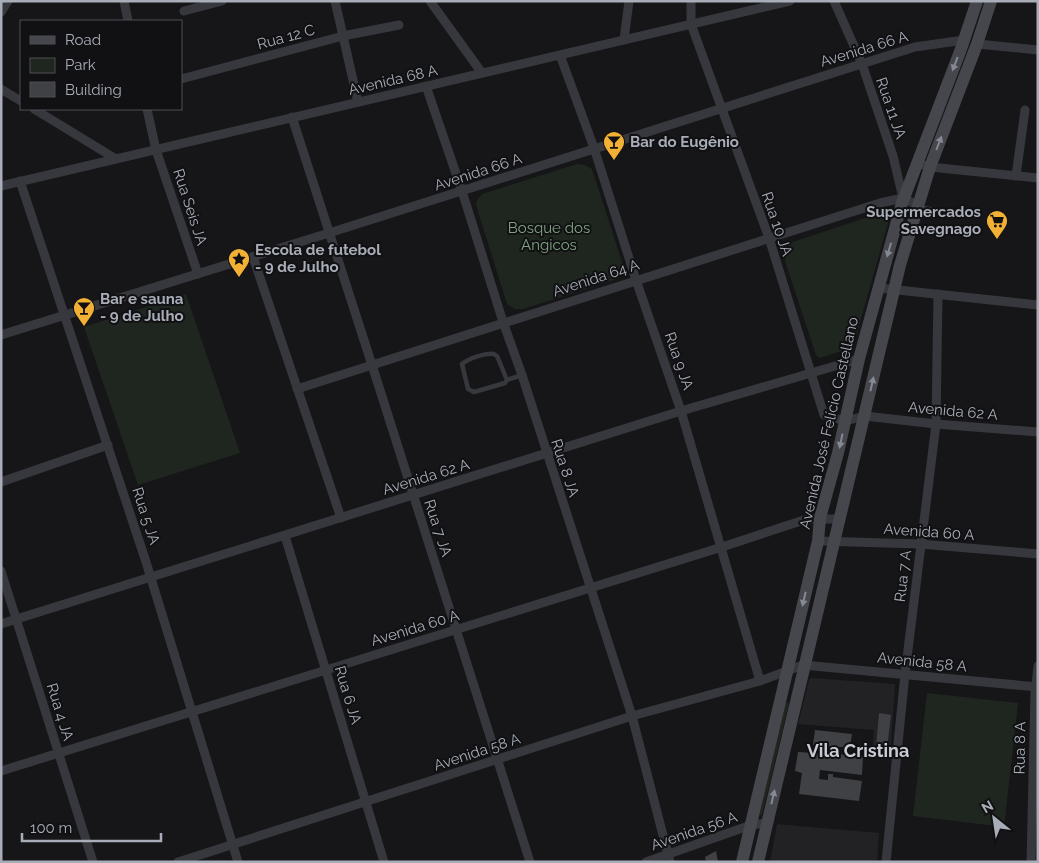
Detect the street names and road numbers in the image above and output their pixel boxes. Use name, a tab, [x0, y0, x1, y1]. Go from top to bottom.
street label: Rua 12 C	[255, 21, 317, 53]
street label: Avenida 66 A	[818, 27, 910, 71]
street label: Avenida 68 A	[347, 61, 439, 99]
street label: Rua 11 JA	[872, 75, 910, 141]
street label: Avenida 66 A	[432, 149, 524, 195]
street label: Rua Seis JA	[169, 166, 211, 248]
street label: Rua 10 JA	[758, 190, 796, 258]
street label: Avenida 64 A	[550, 255, 642, 301]
street label: Avenida José Felício Castellano	[796, 315, 862, 531]
street label: Rua 9 JA	[661, 330, 697, 392]
street label: Avenida 62 A	[907, 398, 999, 424]
street label: Rua 8 JA	[547, 437, 583, 499]
street label: Avenida 62 A	[380, 455, 472, 499]
street label: Rua 5 JA	[128, 485, 164, 547]
street label: Rua 7 JA	[420, 497, 456, 559]
street label: Avenida 60 A	[883, 520, 975, 544]
street label: Rua 7 A	[891, 549, 915, 603]
street label: Avenida 60 A	[369, 606, 461, 650]
street label: Avenida 58 A	[876, 648, 968, 676]
street label: Rua 6 JA	[331, 664, 365, 726]
street label: Rua 4 JA	[43, 681, 77, 743]
street label: Rua 8 A	[1011, 721, 1029, 775]
street label: Avenida 58 A	[431, 730, 523, 774]
street label: Avenida 56 A	[648, 808, 740, 854]

